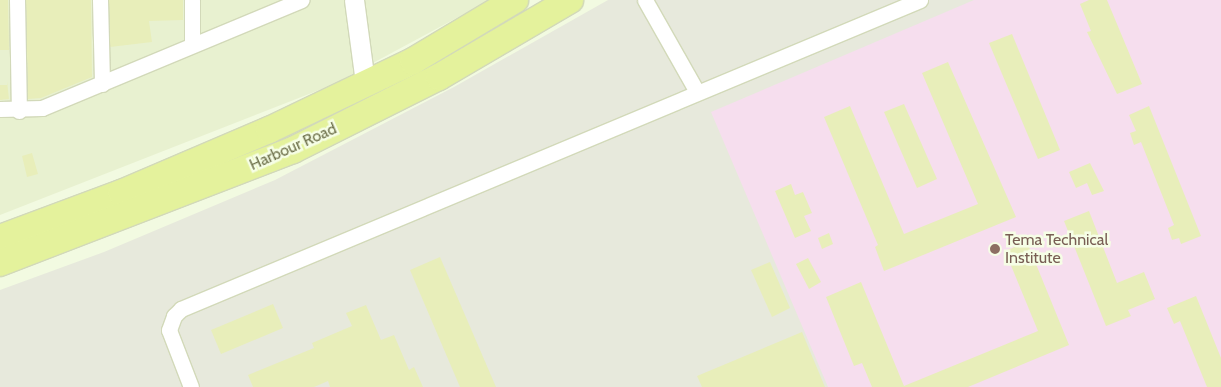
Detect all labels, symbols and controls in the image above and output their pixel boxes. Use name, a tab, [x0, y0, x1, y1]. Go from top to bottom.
street label: Harbour Road	[246, 119, 340, 175]
place label: Tema Technical Institute	[1005, 230, 1108, 268]
marker: Tema Technical Institute	[989, 243, 1001, 255]

